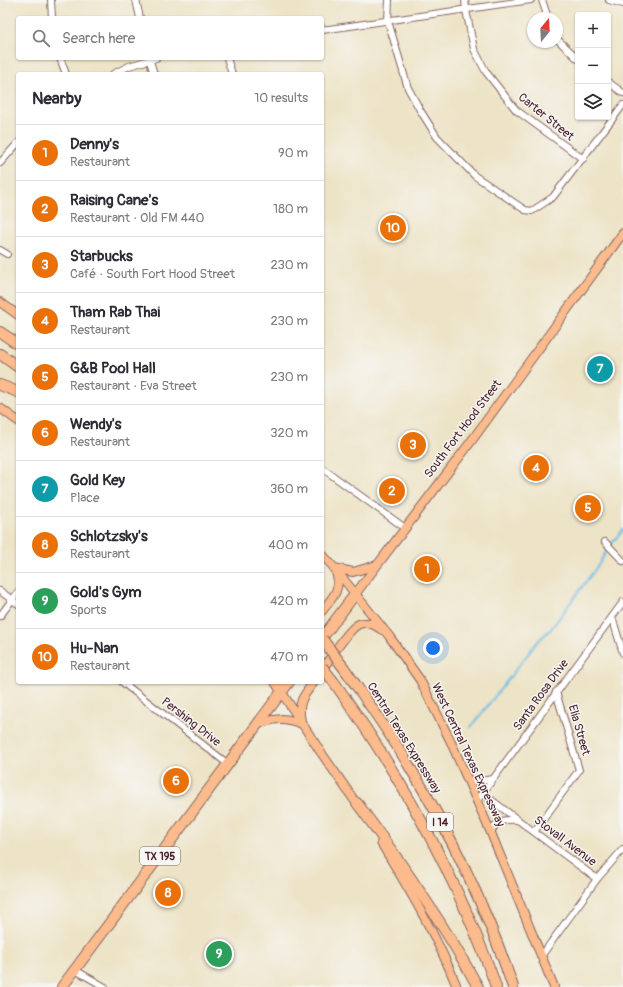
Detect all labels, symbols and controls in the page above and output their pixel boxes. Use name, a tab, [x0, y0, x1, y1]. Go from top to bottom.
north arrow	[527, 12, 563, 48]
map controls	[575, 12, 611, 120]
button: +	[575, 12, 611, 48]
search box	[16, 16, 324, 60]
icon: search	[30, 27, 52, 49]
text: Search here	[62, 29, 135, 48]
button: −	[575, 48, 611, 84]
button: layers	[575, 84, 611, 120]
text: Nearby	[32, 88, 81, 109]
text: 10 results	[254, 90, 308, 106]
street label: Carter Street	[515, 90, 577, 144]
text: Denny's	[70, 135, 119, 154]
text: 1	[42, 145, 48, 161]
text: 90 m	[278, 145, 308, 161]
text: Restaurant	[70, 154, 130, 170]
text: Raising Cane's	[70, 191, 158, 210]
text: 2	[41, 201, 49, 217]
text: 180 m	[273, 201, 308, 217]
text: Restaurant · Old FM 440	[70, 210, 204, 226]
pin: 10	[380, 213, 406, 243]
text: Starbucks	[70, 247, 133, 266]
text: 3	[41, 257, 49, 273]
text: 230 m	[271, 257, 308, 273]
text: Café · South Fort Hood Street	[70, 266, 235, 282]
text: Tham Rab Thai	[70, 303, 160, 322]
text: 4	[41, 313, 49, 329]
text: 230 m	[271, 313, 308, 329]
text: Restaurant	[70, 322, 130, 338]
pin: 7	[587, 354, 613, 384]
text: G&B Pool Hall	[70, 359, 156, 378]
text: 5	[41, 369, 49, 385]
text: 230 m	[271, 369, 308, 385]
street label: South Fort Hood Street	[421, 377, 505, 481]
text: Restaurant · Eva Street	[70, 378, 197, 394]
text: Wendy's	[70, 415, 122, 434]
text: 6	[41, 425, 49, 441]
text: 320 m	[270, 425, 308, 441]
pin: 3	[400, 430, 426, 460]
text: Restaurant	[70, 434, 130, 450]
pin: 4	[523, 453, 549, 483]
text: Gold Key	[70, 471, 125, 490]
pin: 2	[379, 476, 405, 506]
text: 7	[42, 481, 48, 497]
text: 360 m	[270, 481, 308, 497]
text: Place	[70, 490, 99, 506]
pin: 5	[575, 493, 601, 523]
text: Schlotzsky's	[70, 527, 148, 546]
text: 8	[42, 537, 48, 553]
text: 400 m	[268, 537, 308, 553]
text: Restaurant	[70, 546, 130, 562]
pin: 1	[414, 554, 440, 584]
text: Gold's Gym	[70, 583, 142, 602]
text: 9	[42, 593, 48, 609]
text: 420 m	[270, 593, 308, 609]
text: Sports	[70, 602, 106, 618]
your location	[423, 638, 443, 658]
text: Hu-Nan	[70, 639, 119, 658]
text: 10	[38, 649, 52, 665]
text: 470 m	[270, 649, 308, 665]
street label: Santa Rosa Drive	[510, 656, 572, 734]
text: Restaurant	[70, 658, 130, 674]
street label: Central Texas Expressway	[364, 680, 444, 796]
street label: West Central Texas Expressway	[428, 681, 508, 829]
street label: Pershing Drive	[158, 694, 224, 750]
street label: Elia Street	[565, 703, 593, 757]
pin: 6	[163, 766, 189, 796]
road number: I 14	[427, 813, 453, 831]
street label: Stovall Avenue	[531, 813, 599, 869]
road number: TX 195	[140, 847, 180, 865]
pin: 8	[155, 878, 181, 908]
pin: 9	[206, 939, 232, 969]

